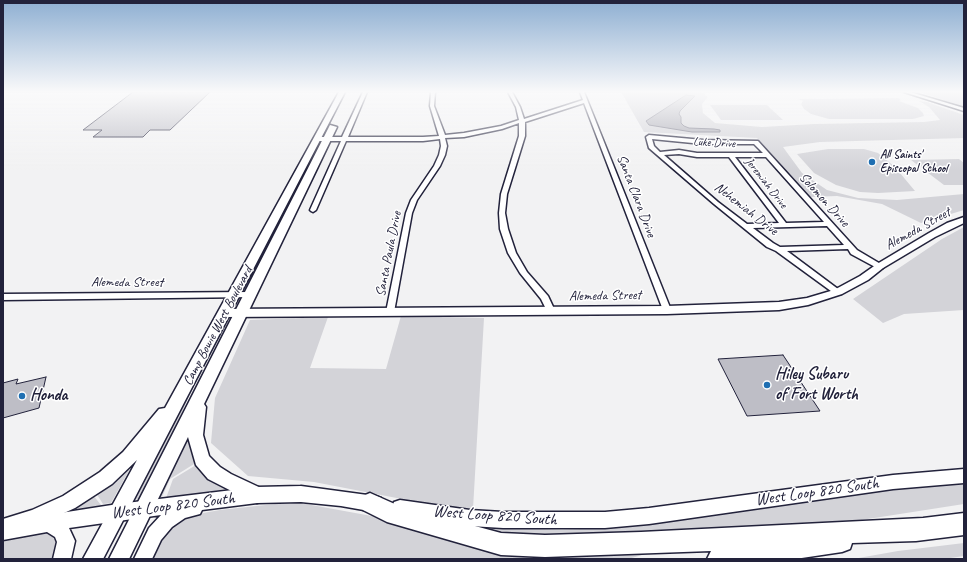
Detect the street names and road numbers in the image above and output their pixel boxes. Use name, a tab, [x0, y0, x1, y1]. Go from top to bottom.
street label: Luke Drive	[693, 135, 735, 151]
street label: Santa Clara Drive	[613, 152, 659, 240]
street label: Jeremiah Drive	[742, 155, 790, 211]
street label: Solomon Drive	[795, 169, 853, 231]
street label: Nehemiah Drive	[711, 179, 781, 239]
street label: Alemeda Street	[882, 204, 954, 254]
street label: Santa Paula Drive	[372, 210, 406, 298]
street label: Camp Bowie West Boulevard	[180, 264, 256, 388]
street label: Alemeda Street	[91, 274, 163, 290]
street label: Alemeda Street	[569, 287, 641, 305]
street label: West Loop 820 South	[754, 473, 880, 511]
street label: West Loop 820 South	[110, 488, 236, 524]
street label: West Loop 820 South	[432, 501, 558, 531]

